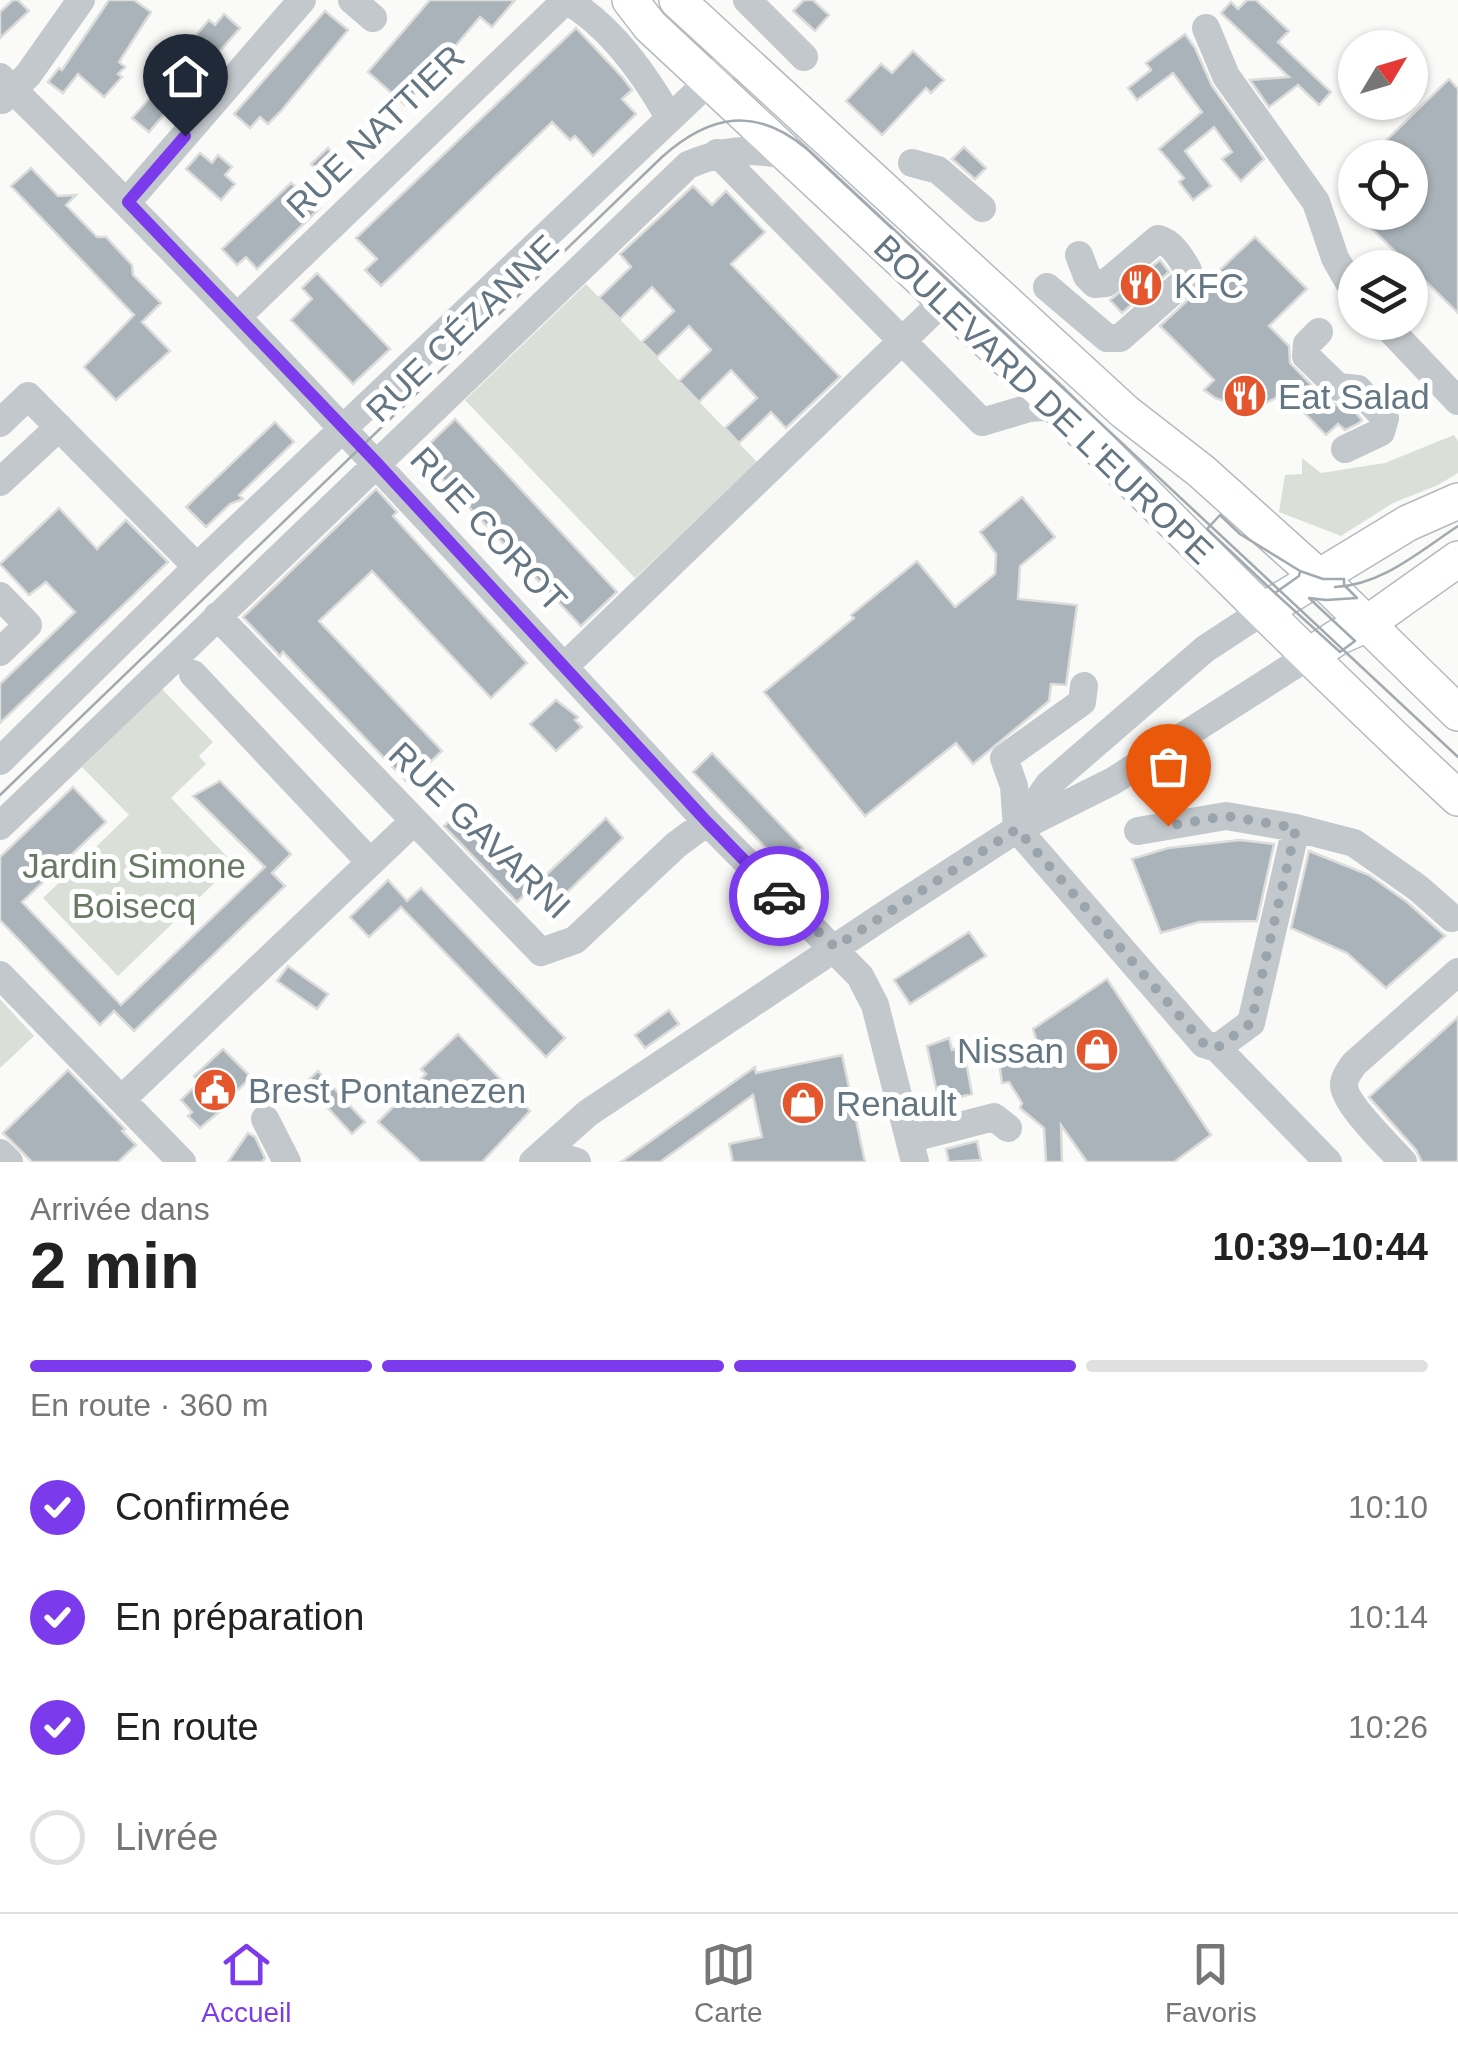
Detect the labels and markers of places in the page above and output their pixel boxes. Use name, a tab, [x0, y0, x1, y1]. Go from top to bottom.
pin	[143, 34, 228, 137]
restaurant icon: KFC	[1118, 262, 1164, 308]
place label: KFC	[1174, 266, 1244, 305]
restaurant icon: Eat Salad	[1222, 373, 1268, 419]
place label: Eat Salad	[1278, 377, 1430, 416]
pin	[1126, 724, 1211, 827]
shop icon: Nissan	[1074, 1027, 1120, 1073]
place label: Nissan	[957, 1031, 1064, 1070]
public building icon: Brest Pontanezen	[192, 1067, 238, 1113]
place label: Brest Pontanezen	[248, 1071, 526, 1110]
shop icon: Renault	[780, 1080, 826, 1126]
place label: Renault	[836, 1084, 957, 1123]

